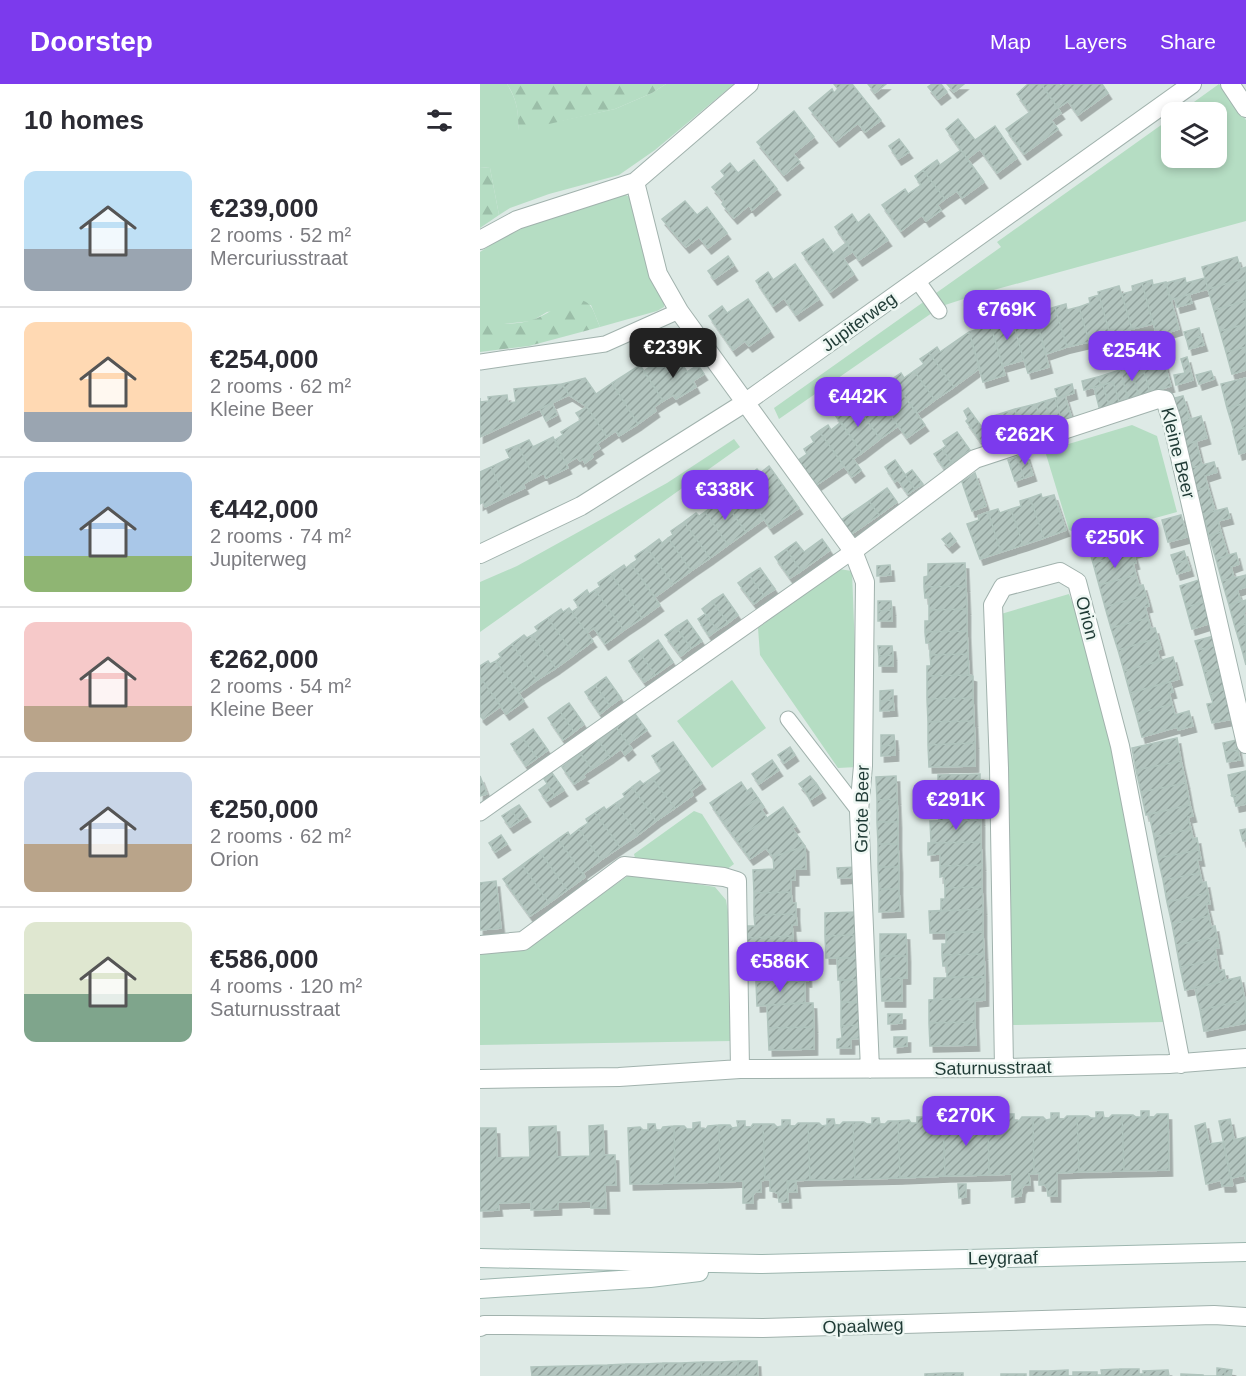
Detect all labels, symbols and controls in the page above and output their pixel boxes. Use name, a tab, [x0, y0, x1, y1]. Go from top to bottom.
text: Doorstep	[30, 26, 153, 57]
text: Map	[990, 30, 1031, 53]
text: Layers	[1064, 30, 1127, 53]
text: Share	[1160, 30, 1216, 53]
map controls	[1161, 102, 1227, 168]
button: layers	[1161, 102, 1227, 168]
icon: filters	[423, 104, 456, 137]
text: 10 homes	[24, 105, 144, 135]
text: €239,000	[210, 193, 318, 223]
icon: home	[72, 195, 144, 267]
text: 2 rooms · 52 m²	[210, 224, 351, 246]
text: Mercuriusstraat	[210, 247, 348, 269]
street label: Jupiterweg	[818, 288, 900, 356]
pin: €769K	[965, 290, 1049, 341]
text: €769K	[978, 298, 1036, 320]
pin: €239K	[631, 328, 715, 379]
pin: €254K	[1090, 331, 1174, 382]
text: €239K	[644, 336, 702, 358]
text: €254K	[1103, 339, 1161, 361]
text: €254,000	[210, 344, 318, 374]
icon: home	[72, 346, 144, 418]
text: 2 rooms · 62 m²	[210, 375, 351, 397]
pin: €442K	[816, 377, 900, 428]
text: €442K	[829, 385, 887, 407]
text: Kleine Beer	[210, 398, 313, 420]
street label: Kleine Beer	[1157, 405, 1199, 501]
pin: €262K	[983, 415, 1067, 466]
text: €262K	[996, 423, 1054, 445]
pin: €338K	[683, 470, 767, 521]
text: €338K	[696, 478, 754, 500]
text: €442,000	[210, 494, 318, 524]
icon: home	[72, 496, 144, 568]
pin: €250K	[1073, 518, 1157, 569]
text: 2 rooms · 74 m²	[210, 525, 351, 547]
text: €250K	[1086, 526, 1144, 548]
text: Jupiterweg	[210, 548, 307, 570]
street label: Orion	[1072, 594, 1102, 642]
text: €262,000	[210, 644, 318, 674]
icon: home	[72, 646, 144, 718]
text: 2 rooms · 54 m²	[210, 675, 351, 697]
text: Kleine Beer	[210, 698, 313, 720]
street label: Grote Beer	[851, 765, 873, 853]
pin: €291K	[914, 780, 998, 831]
text: €291K	[927, 788, 985, 810]
text: €250,000	[210, 794, 318, 824]
icon: home	[72, 796, 144, 868]
text: 2 rooms · 62 m²	[210, 825, 351, 847]
text: Orion	[210, 848, 259, 870]
pin: €586K	[738, 942, 822, 993]
text: €586,000	[210, 944, 318, 974]
icon: home	[72, 946, 144, 1018]
text: €586K	[751, 950, 809, 972]
text: 4 rooms · 120 m²	[210, 975, 362, 997]
text: Saturnusstraat	[210, 998, 340, 1020]
street label: Saturnusstraat	[934, 1057, 1052, 1079]
pin: €270K	[924, 1096, 1008, 1147]
text: €270K	[937, 1104, 995, 1126]
street label: Leygraaf	[968, 1247, 1039, 1269]
street label: Opaalweg	[822, 1315, 904, 1337]

